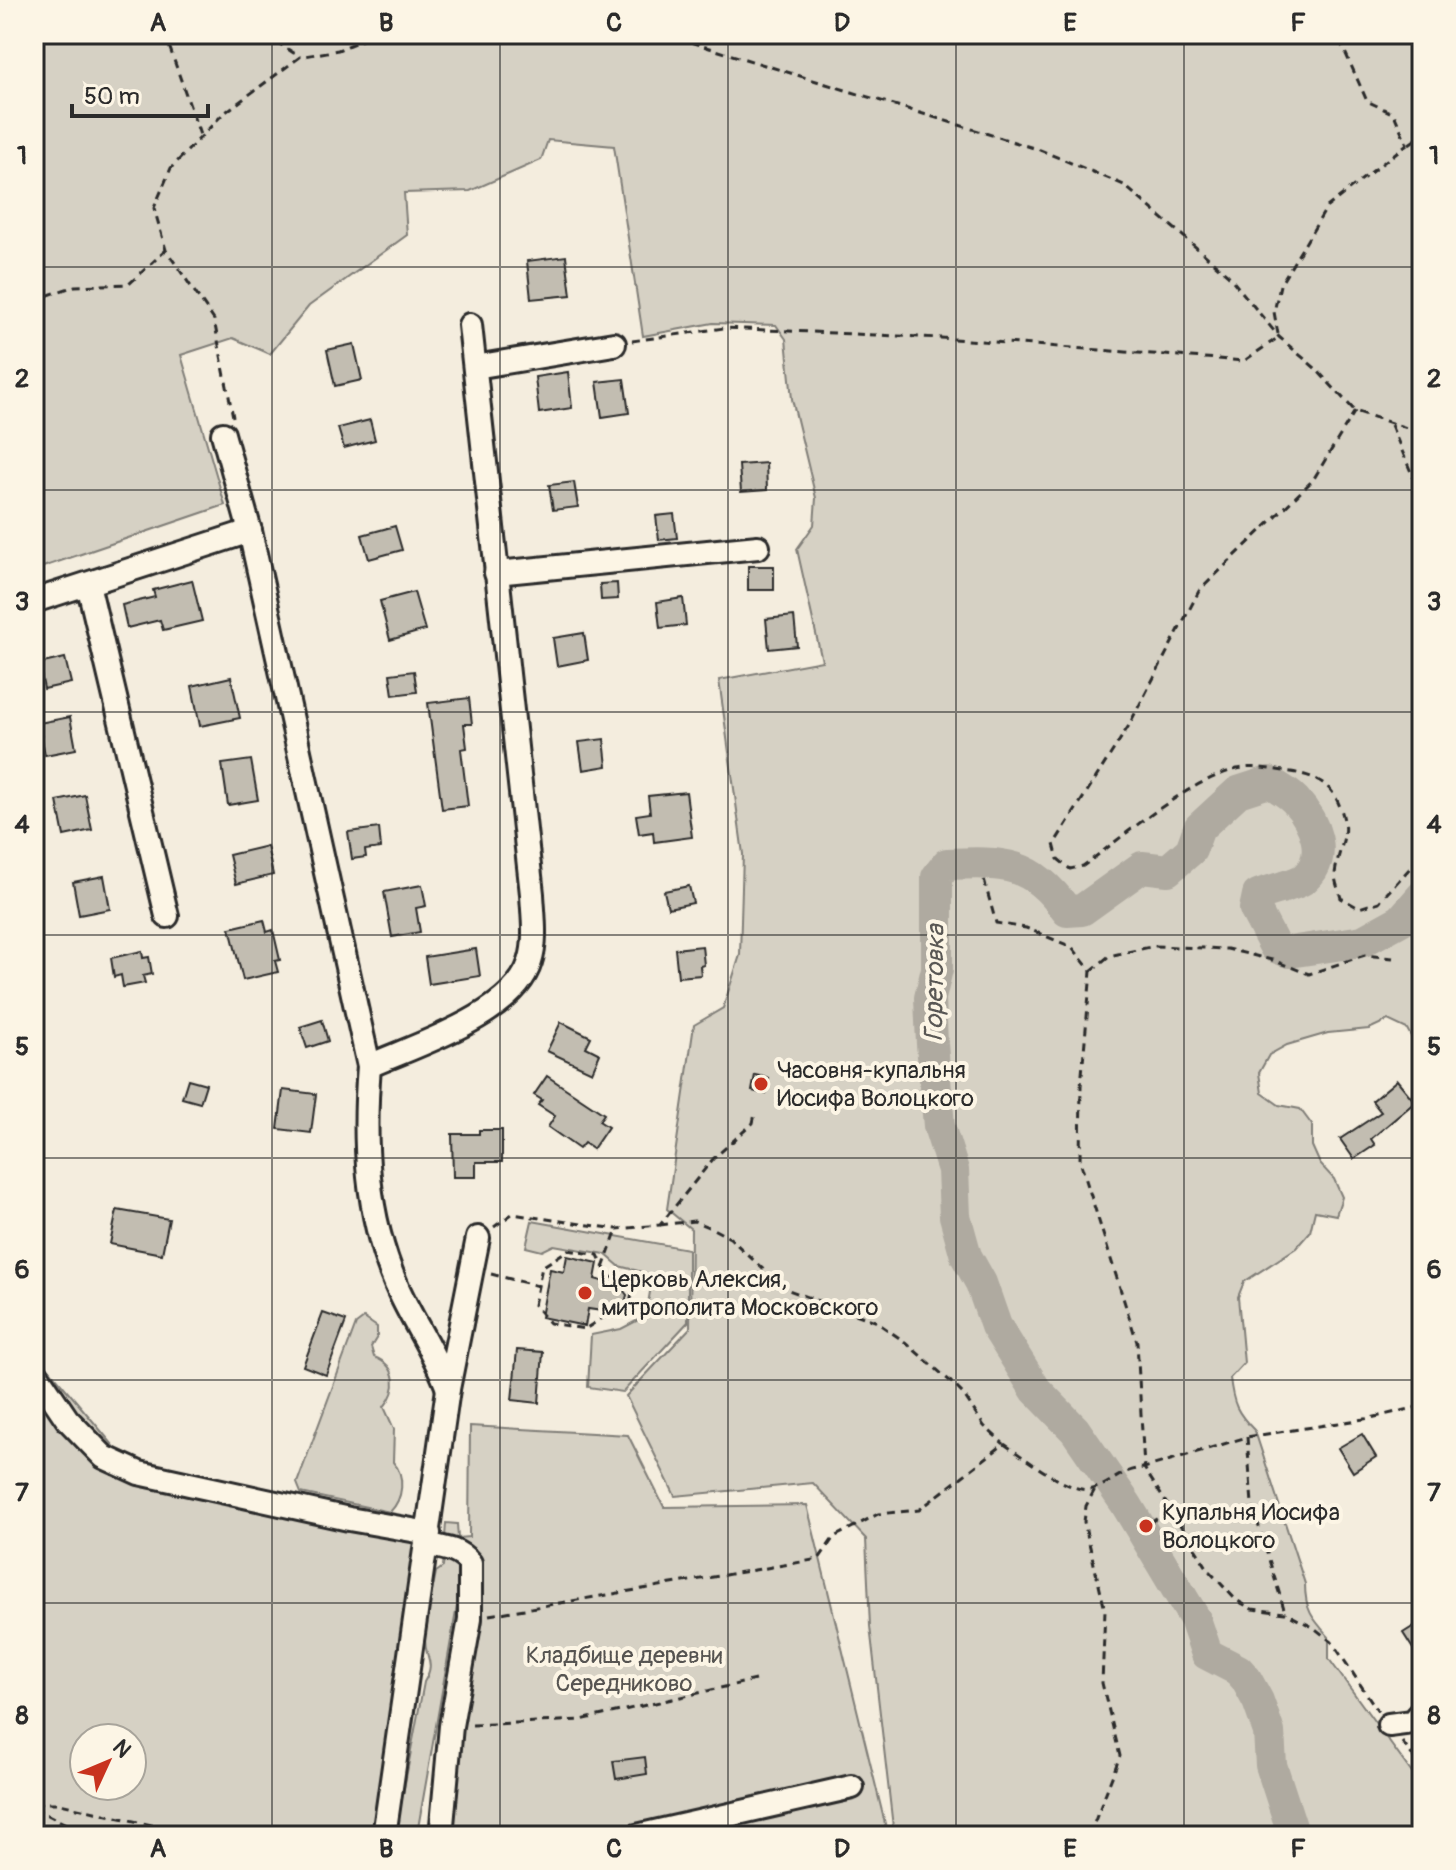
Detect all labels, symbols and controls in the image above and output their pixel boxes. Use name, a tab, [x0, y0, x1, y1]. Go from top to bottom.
text: A	[150, 7, 167, 39]
text: B	[379, 7, 393, 39]
text: C	[606, 7, 622, 39]
text: D	[834, 7, 850, 39]
text: E	[1063, 7, 1077, 39]
text: F	[1290, 7, 1306, 39]
scale bar	[72, 68, 208, 118]
text: 50 m	[84, 82, 140, 111]
text: 1	[17, 140, 27, 172]
text: 1	[1429, 140, 1439, 172]
text: 2	[15, 363, 29, 395]
text: 2	[1427, 363, 1441, 395]
text: 3	[15, 586, 29, 618]
text: 3	[1427, 586, 1441, 618]
text: 4	[14, 809, 30, 841]
text: 4	[1426, 809, 1442, 841]
water label: Горетовка	[918, 922, 952, 1042]
text: 5	[15, 1031, 29, 1063]
text: 5	[1427, 1031, 1441, 1063]
place label: Часовня-купальня Иосифа Волоцкого	[777, 1056, 974, 1113]
marker: Часовня-купальня Иосифа Волоцкого	[752, 1075, 770, 1093]
text: 6	[14, 1254, 30, 1286]
text: 6	[1426, 1254, 1442, 1286]
place label: Церковь Алексия, митрополита Московского	[601, 1265, 879, 1322]
marker: Церковь Алексия, митрополита Московского	[576, 1284, 594, 1302]
text: 7	[15, 1477, 29, 1509]
text: 7	[1427, 1477, 1441, 1509]
place label: Купальня Иосифа Волоцкого	[1162, 1498, 1340, 1555]
marker: Купальня Иосифа Волоцкого	[1137, 1517, 1155, 1535]
park label: Кладбище деревни Середниково	[526, 1641, 723, 1698]
text: 8	[15, 1700, 29, 1732]
text: 8	[1427, 1700, 1441, 1732]
north arrow	[68, 1722, 148, 1802]
text: N	[106, 1734, 137, 1764]
text: A	[150, 1833, 167, 1865]
text: B	[379, 1833, 393, 1865]
text: C	[606, 1833, 622, 1865]
text: D	[834, 1833, 850, 1865]
text: E	[1063, 1833, 1077, 1865]
text: F	[1290, 1833, 1306, 1865]

